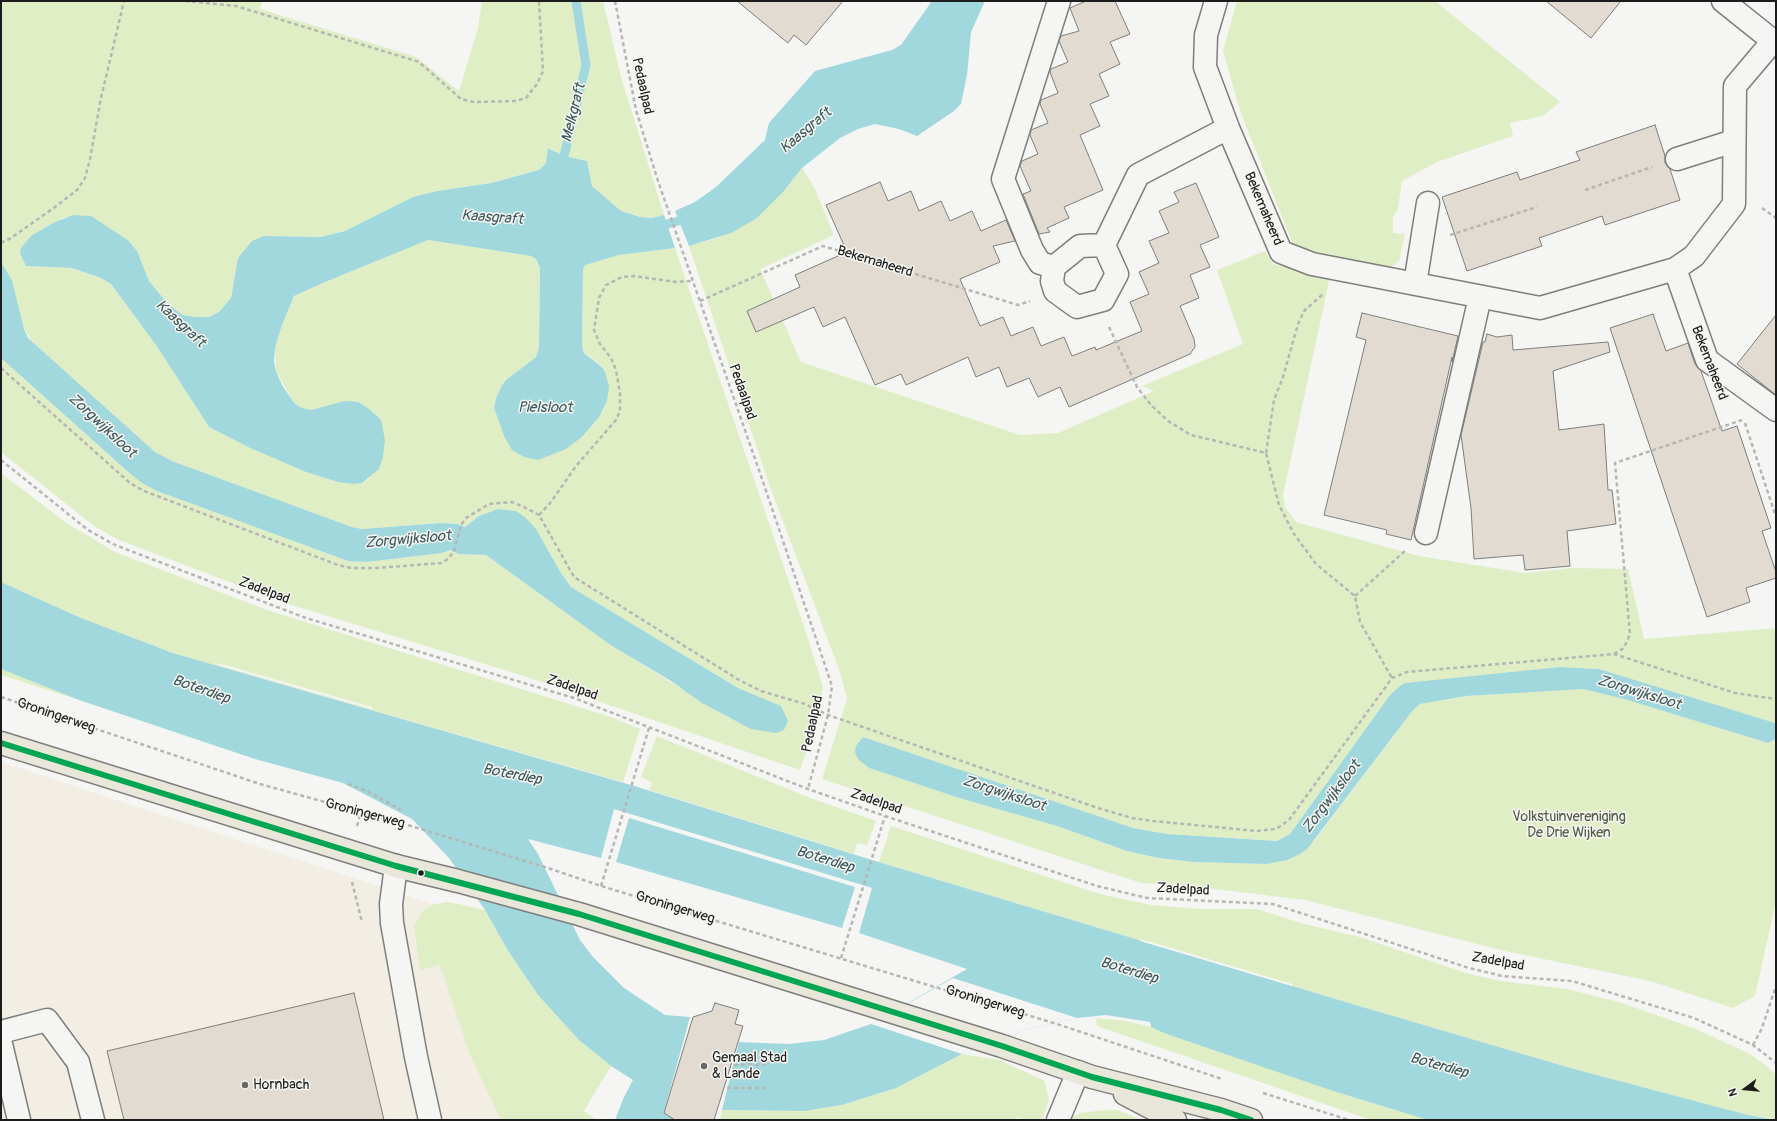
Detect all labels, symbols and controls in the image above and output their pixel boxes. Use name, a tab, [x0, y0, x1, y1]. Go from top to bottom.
street label: Pedaalpad	[628, 56, 656, 116]
water label: Melkgraft	[558, 82, 590, 144]
water label: Kaasgraft	[777, 104, 835, 158]
street label: Bekemaheerd	[1240, 170, 1286, 248]
water label: Kaasgraft	[461, 207, 523, 229]
street label: Bekemaheerd	[835, 243, 915, 281]
water label: Kaasgraft	[151, 296, 209, 352]
street label: Bekemaheerd	[1687, 323, 1731, 403]
street label: Pedaalpad	[725, 362, 759, 422]
water label: Zorgwijksloot	[64, 390, 140, 462]
water label: Pielsloot	[518, 399, 572, 417]
water label: Zorgwijksloot	[364, 527, 452, 553]
street label: Zadelpad	[236, 574, 292, 608]
street label: Zadelpad	[544, 671, 600, 705]
water label: Boterdiep	[170, 672, 232, 708]
water label: Zorgwijksloot	[1595, 672, 1683, 714]
street label: Pedaalpad	[799, 694, 827, 754]
street label: Groningerweg	[15, 695, 97, 737]
water label: Zorgwijksloot	[1299, 757, 1365, 837]
water label: Boterdiep	[481, 760, 543, 790]
water label: Zorgwijksloot	[960, 772, 1048, 816]
street label: Zadelpad	[848, 785, 904, 819]
street label: Groningerweg	[323, 795, 407, 833]
park label: Volkstuinvereniging De Drie Wijken	[1512, 809, 1626, 842]
water label: Boterdiep	[794, 843, 856, 877]
unlabelled marker	[416, 868, 426, 878]
street label: Zadelpad	[1156, 880, 1210, 900]
street label: Groningerweg	[633, 888, 717, 928]
street label: Zadelpad	[1470, 949, 1526, 975]
water label: Boterdiep	[1098, 954, 1160, 988]
street label: Groningerweg	[943, 982, 1027, 1022]
water label: Boterdiep	[1408, 1049, 1470, 1083]
place label: Gemaal Stad & Lande	[712, 1050, 787, 1082]
marker: Gemaal Stad & Lande	[699, 1061, 709, 1071]
north arrow	[1725, 1069, 1765, 1109]
place label: Hornbach	[253, 1077, 309, 1093]
marker: Hornbach	[240, 1080, 250, 1090]
text: N	[1726, 1087, 1740, 1098]

